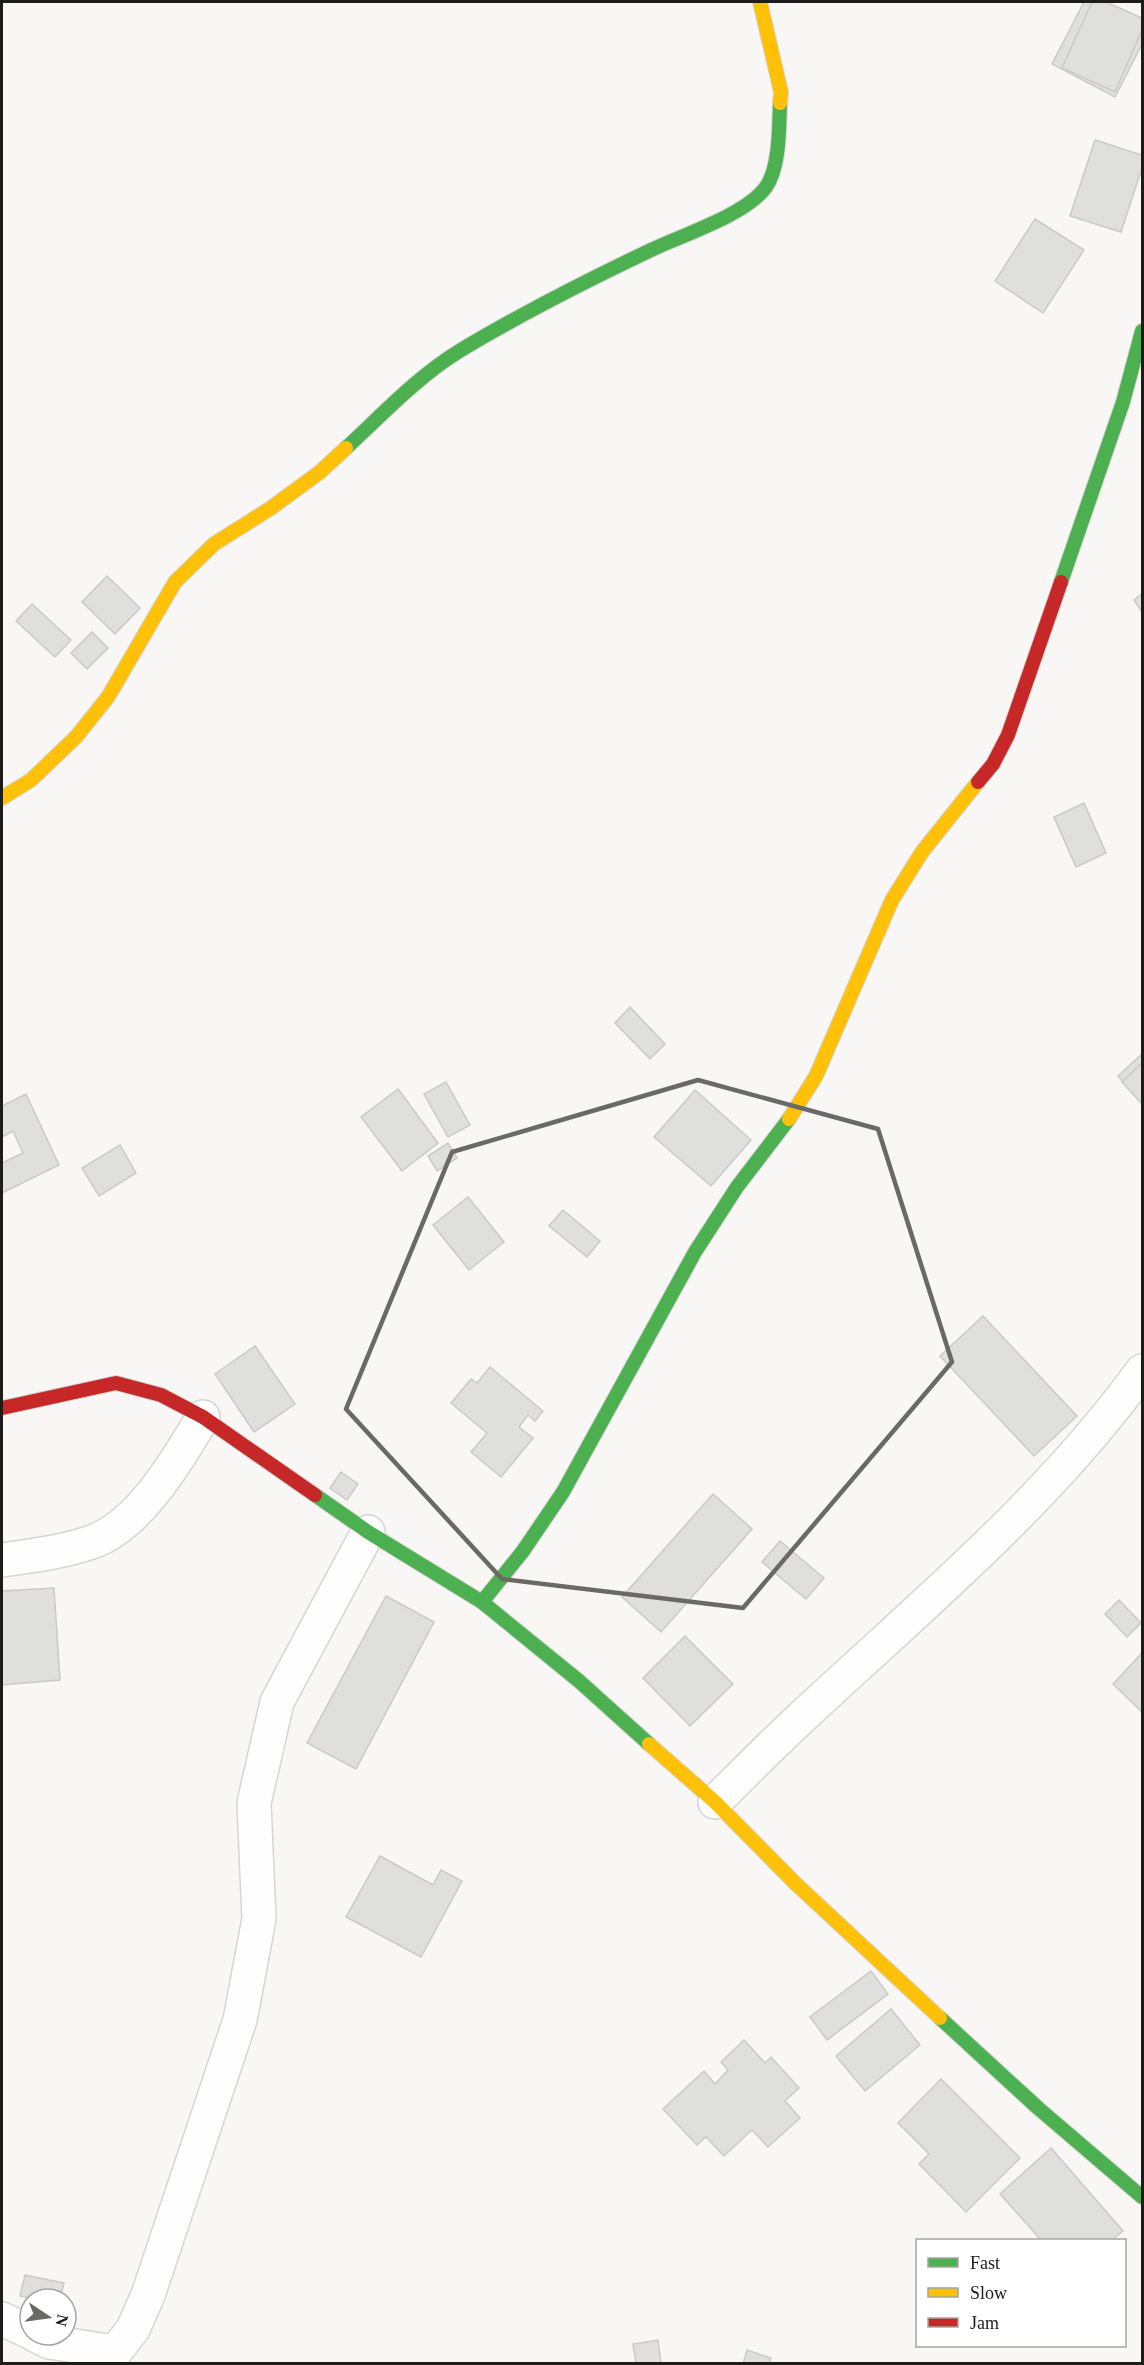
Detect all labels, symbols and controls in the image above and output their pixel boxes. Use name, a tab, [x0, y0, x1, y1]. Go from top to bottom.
legend	[916, 2239, 1126, 2347]
text: Fast	[970, 2253, 1000, 2273]
text: Slow	[970, 2283, 1007, 2303]
north arrow	[18, 2287, 78, 2347]
text: N	[52, 2313, 72, 2328]
text: Jam	[970, 2313, 999, 2333]

